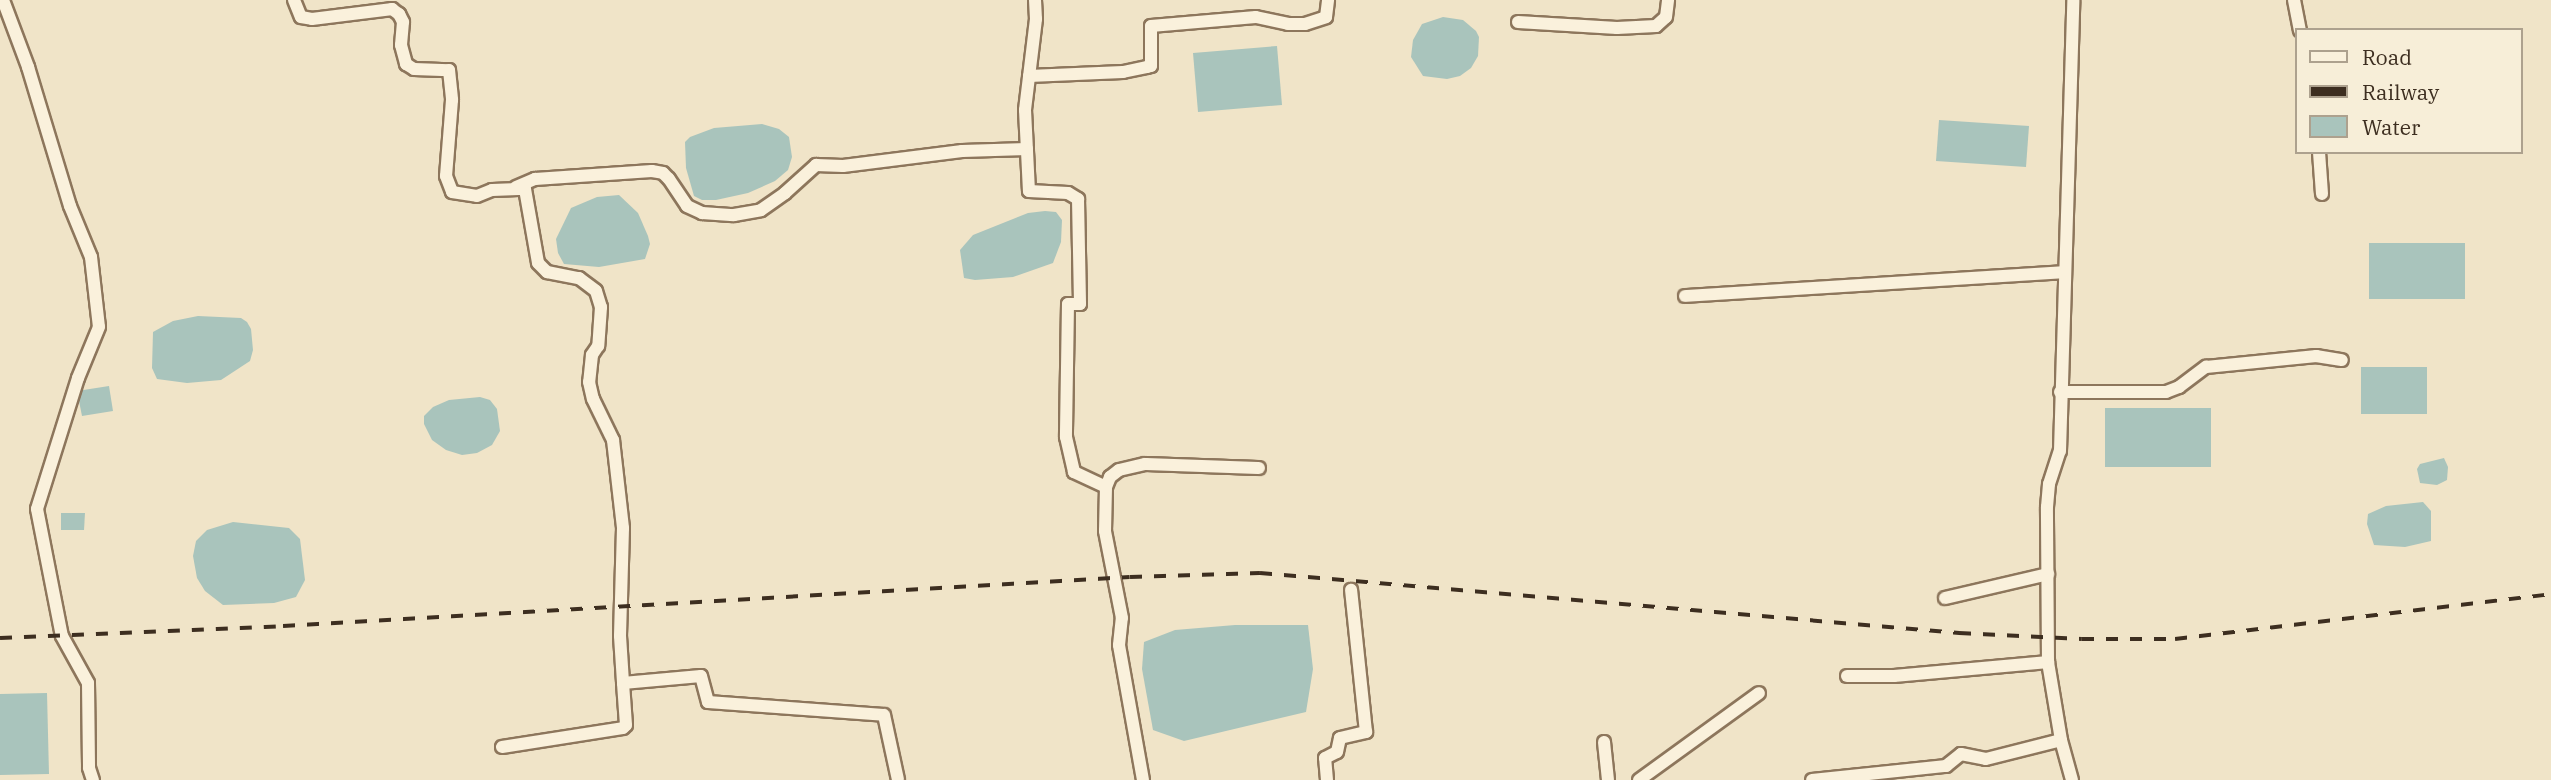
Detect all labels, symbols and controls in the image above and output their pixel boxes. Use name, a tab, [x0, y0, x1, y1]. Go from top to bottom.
legend	[2296, 28, 2523, 154]
text: Road	[2362, 43, 2412, 71]
text: Railway	[2362, 78, 2439, 106]
text: Water	[2362, 113, 2420, 141]

